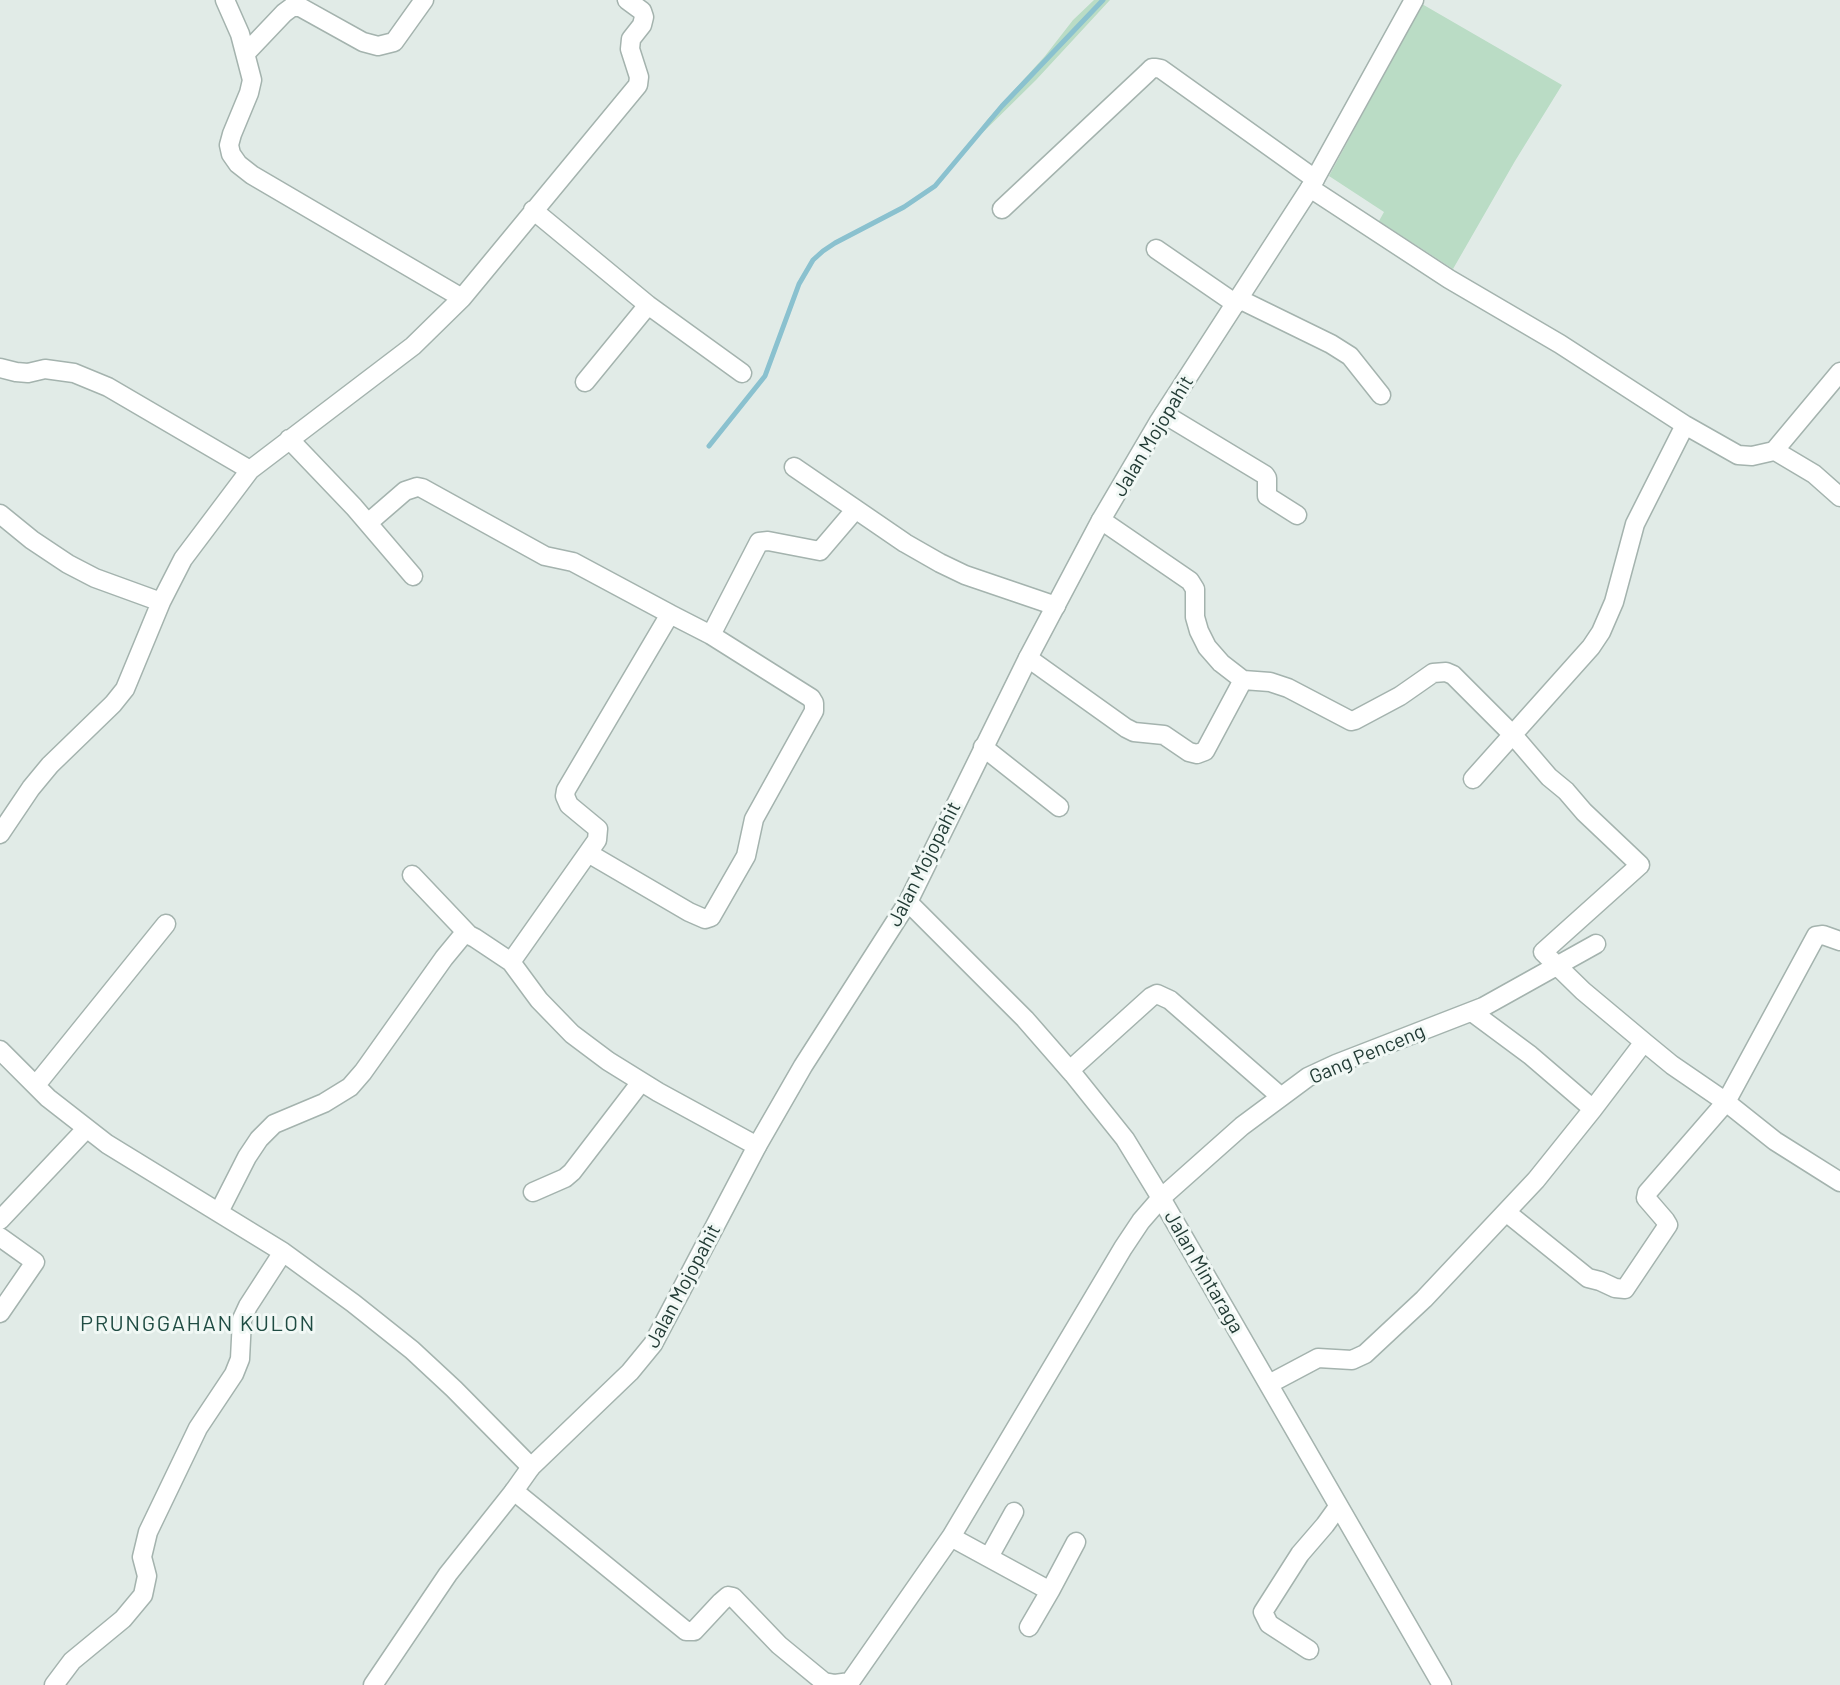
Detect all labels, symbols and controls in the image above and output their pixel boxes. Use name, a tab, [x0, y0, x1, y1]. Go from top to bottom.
street label: Jalan Mojopahit	[1107, 371, 1199, 501]
street label: Jalan Mojopahit	[882, 798, 966, 930]
street label: Gang Penceng	[1306, 1019, 1428, 1089]
street label: Jalan Mintaraga	[1159, 1206, 1249, 1338]
street label: Jalan Mojopahit	[640, 1220, 726, 1352]
district label: PRUNGGAHAN KULON	[80, 1311, 316, 1337]

